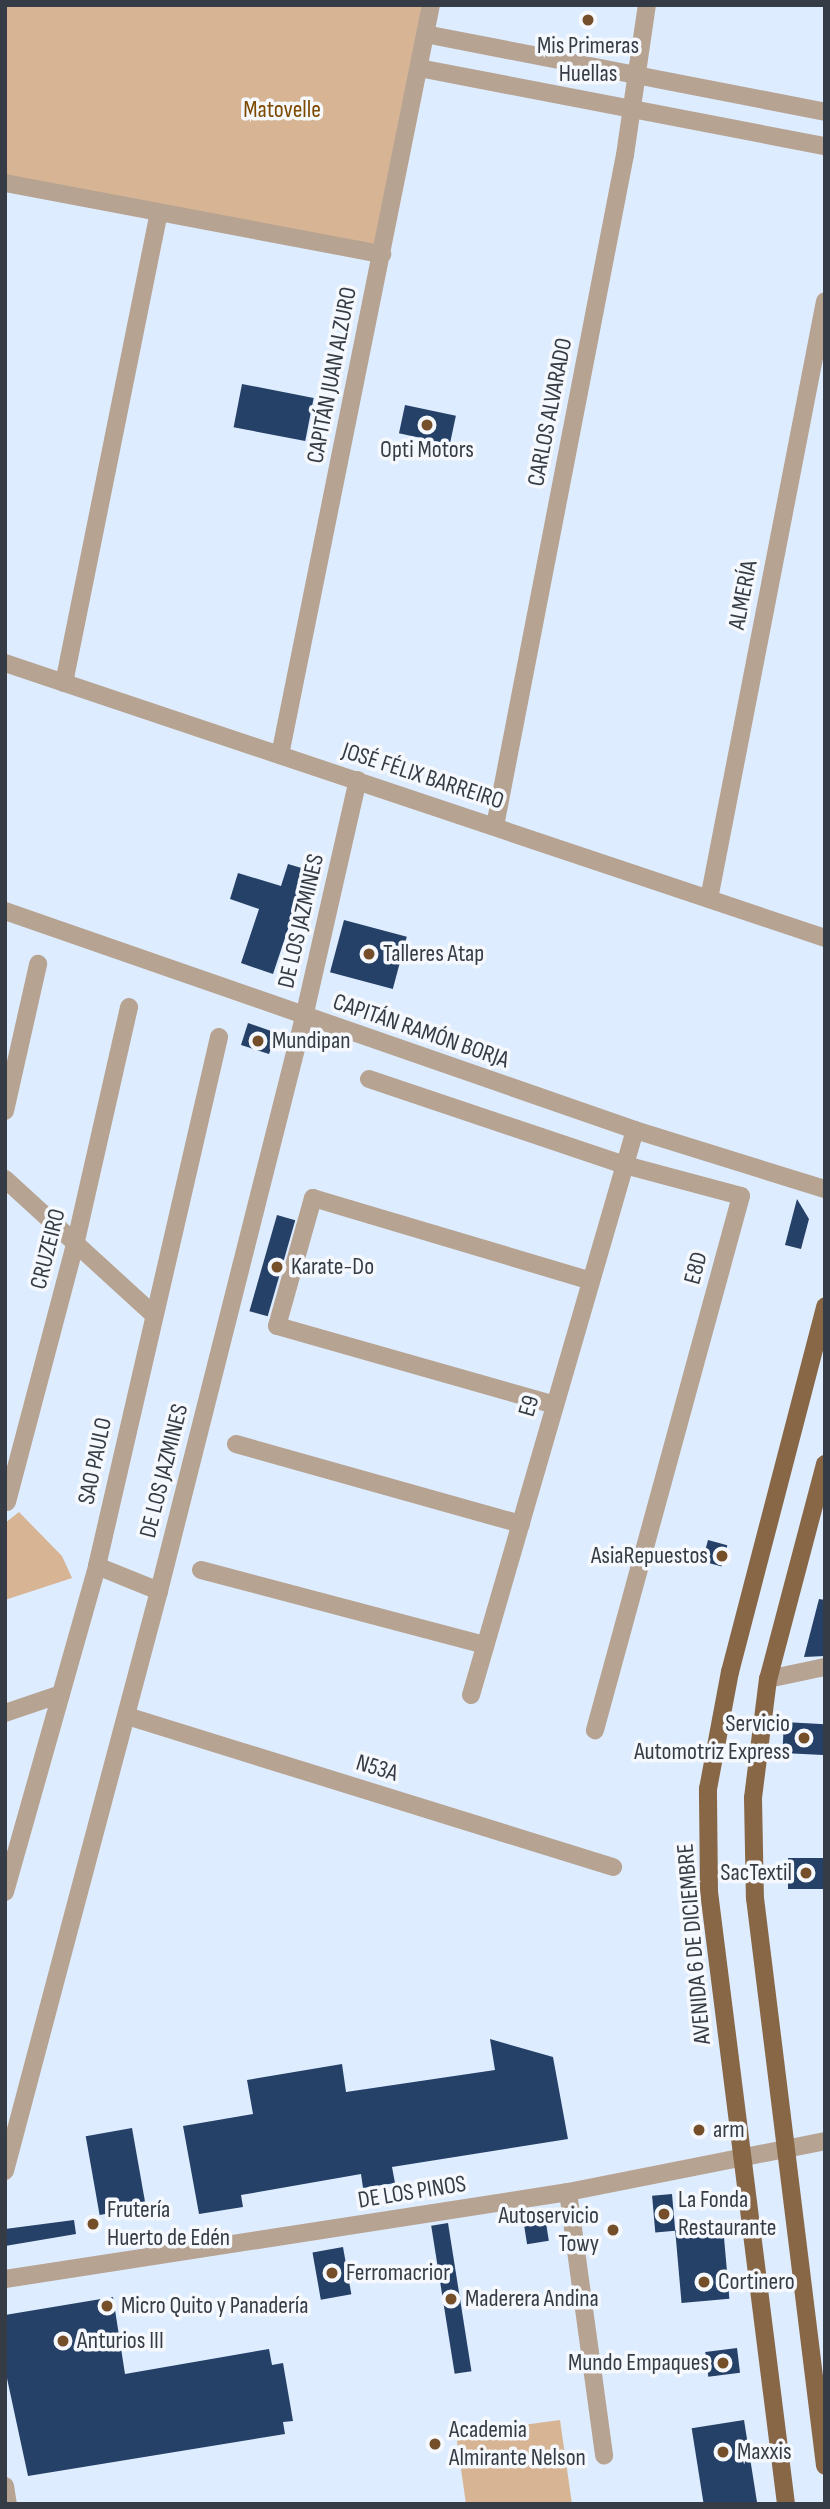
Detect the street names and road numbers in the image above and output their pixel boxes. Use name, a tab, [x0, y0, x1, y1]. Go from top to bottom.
street label: CAPITÁN JUAN ALZURO	[301, 284, 363, 466]
street label: CARLOS ALVARADO	[522, 335, 578, 489]
street label: ALMERÍA	[722, 558, 764, 632]
street label: JOSÉ FÉLIX BARREIRO	[339, 736, 507, 816]
street label: DE LOS JAZMINES	[272, 851, 330, 991]
street label: CAPITÁN RAMÓN BORJA	[329, 987, 513, 1075]
street label: CRUZEIRO	[24, 1206, 72, 1292]
street label: E8D	[678, 1249, 714, 1287]
street label: E9	[512, 1392, 546, 1420]
street label: DE LOS JAZMINES	[133, 1401, 195, 1541]
street label: SAO PAULO	[72, 1415, 118, 1507]
street label: N53A	[353, 1748, 401, 1788]
street label: AVENIDA 6 DE DICIEMBRE	[671, 1842, 717, 2046]
street label: DE LOS PINOS	[356, 2169, 468, 2215]

